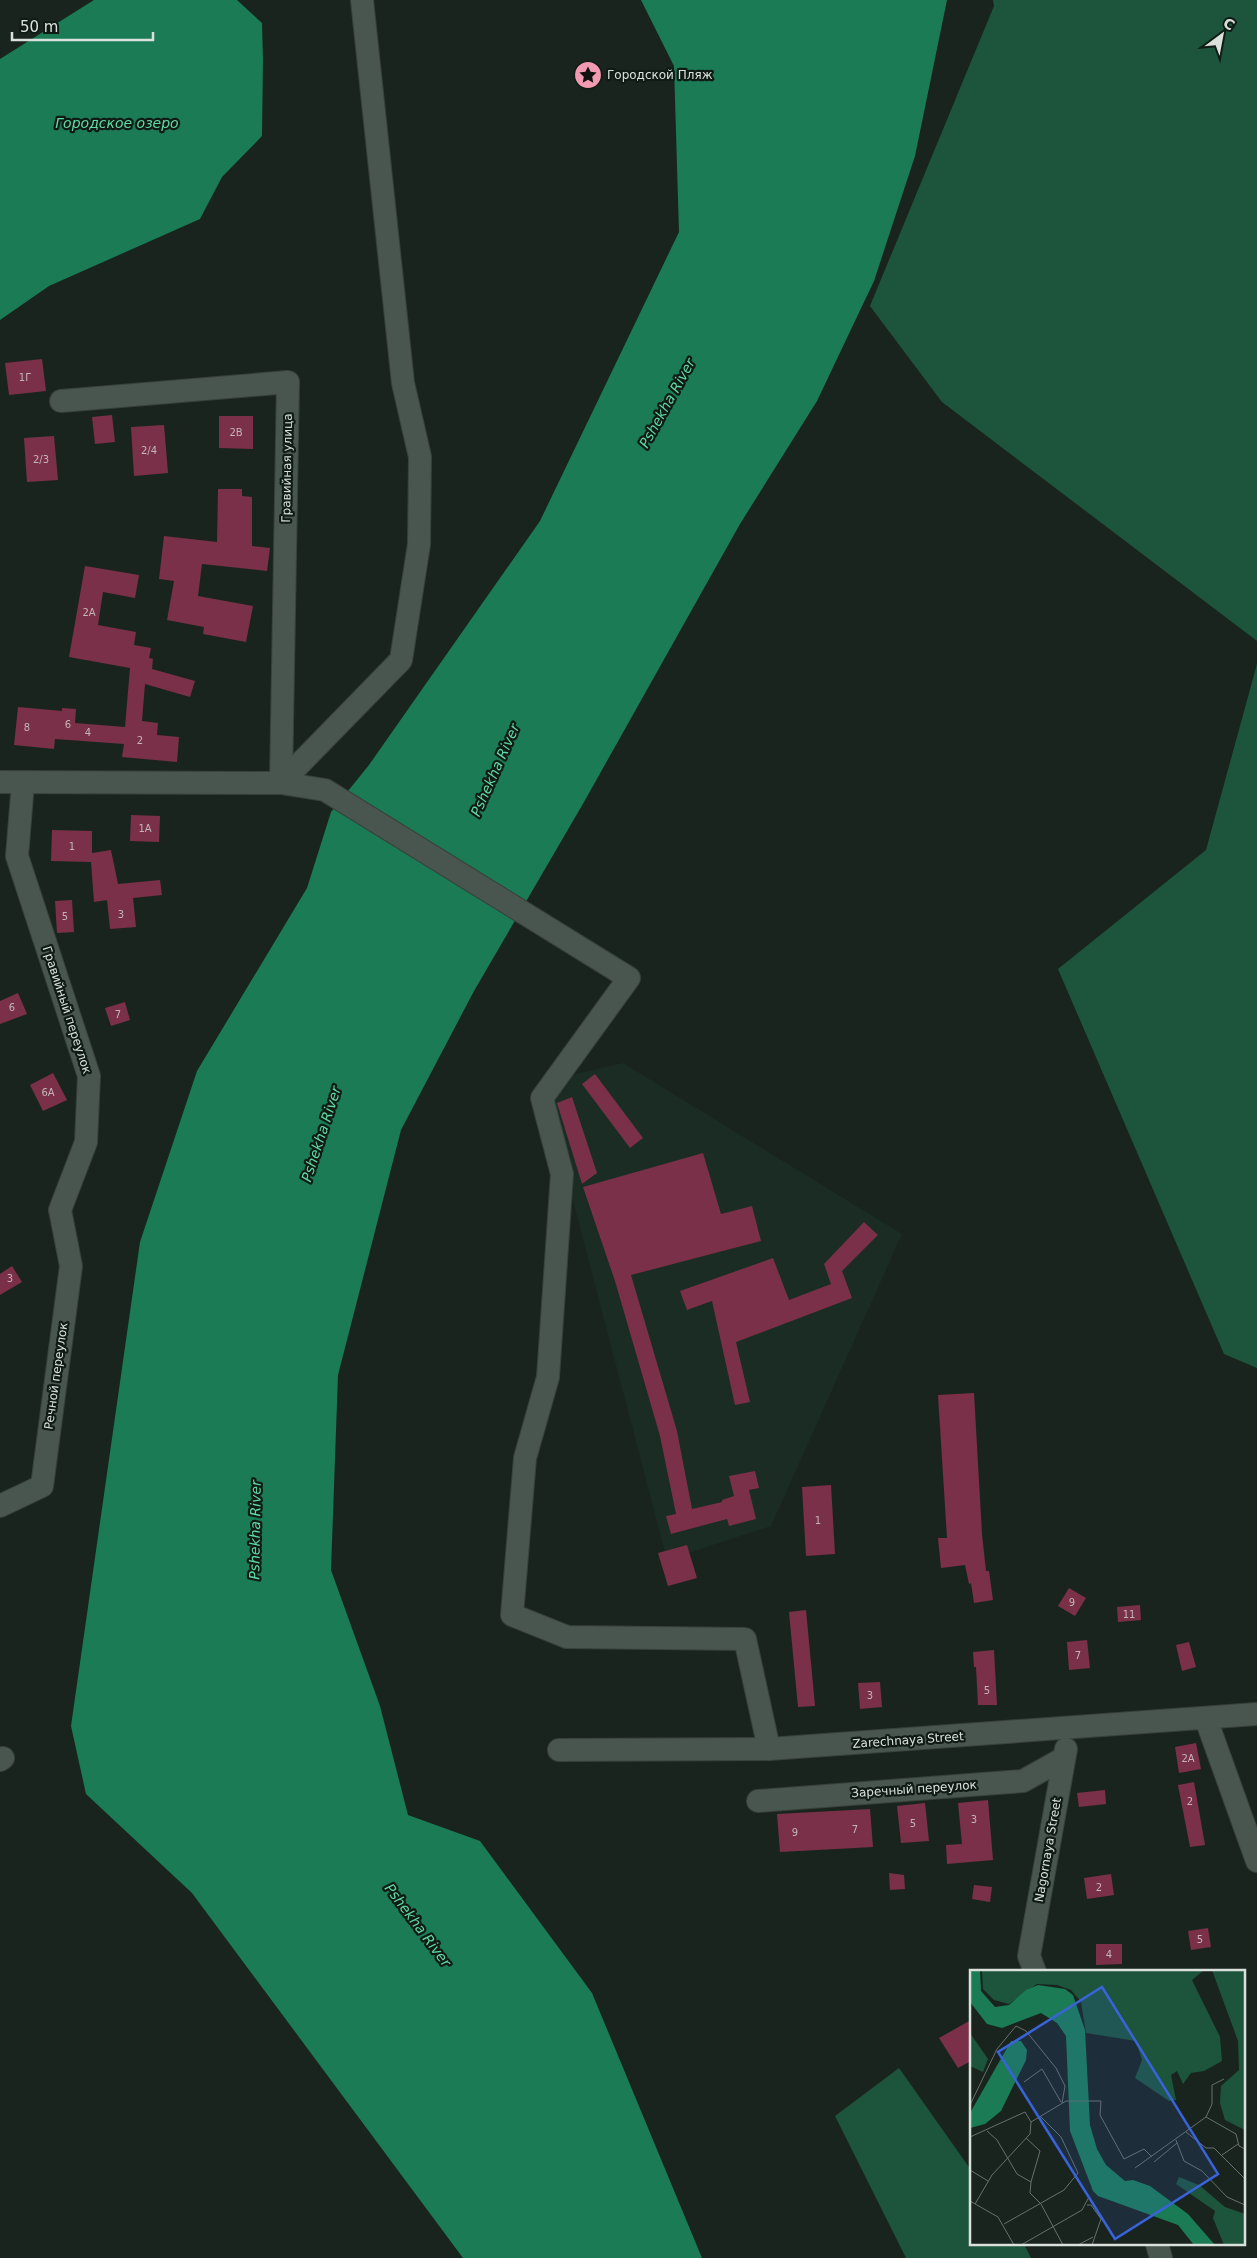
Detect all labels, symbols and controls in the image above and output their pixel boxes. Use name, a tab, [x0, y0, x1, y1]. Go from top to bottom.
scale bar	[12, 10, 154, 42]
north arrow	[1197, 10, 1247, 60]
text: С	[1220, 14, 1237, 33]
text: 50 m	[20, 18, 58, 36]
place icon: Городской Пляж	[573, 60, 603, 90]
place label: Городской Пляж	[607, 68, 713, 82]
water label: Городское озеро	[55, 115, 179, 131]
water label: Pshekha River	[636, 355, 699, 450]
house number: 1Г	[19, 372, 31, 383]
street label: Гравийная улица	[279, 413, 295, 523]
house number: 2В	[229, 427, 243, 438]
house number: 2/4	[141, 445, 157, 456]
house number: 2/3	[33, 454, 49, 465]
house number: 2А	[82, 607, 96, 618]
house number: 6	[65, 719, 71, 730]
water label: Pshekha River	[467, 720, 523, 819]
house number: 8	[24, 722, 30, 733]
house number: 4	[85, 727, 91, 738]
house number: 2	[137, 735, 143, 746]
house number: 1А	[138, 823, 152, 834]
house number: 1	[69, 841, 75, 852]
house number: 3	[118, 909, 124, 920]
house number: 5	[62, 911, 68, 922]
street label: Гравийный переулок	[40, 944, 94, 1076]
house number: 6	[9, 1002, 15, 1013]
house number: 7	[115, 1009, 121, 1020]
water label: Pshekha River	[298, 1083, 344, 1184]
house number: 6А	[41, 1087, 55, 1098]
house number: 3	[7, 1273, 13, 1284]
street label: Речной переулок	[42, 1321, 70, 1431]
water label: Pshekha River	[246, 1479, 264, 1580]
house number: 1	[815, 1515, 821, 1526]
house number: 9	[1069, 1597, 1075, 1608]
house number: 11	[1123, 1609, 1135, 1620]
house number: 7	[1075, 1650, 1081, 1661]
house number: 5	[984, 1685, 990, 1696]
house number: 3	[867, 1690, 873, 1701]
street label: Zarechnaya Street	[852, 1729, 964, 1751]
house number: 2А	[1181, 1753, 1195, 1764]
street label: Заречный переулок	[851, 1778, 977, 1800]
street label: Nagornaya Street	[1032, 1796, 1064, 1903]
house number: 2	[1187, 1796, 1193, 1807]
house number: 3	[971, 1814, 977, 1825]
house number: 5	[910, 1818, 916, 1829]
house number: 7	[852, 1824, 858, 1835]
house number: 9	[792, 1827, 798, 1838]
water label: Pshekha River	[382, 1880, 455, 1971]
house number: 2	[1096, 1882, 1102, 1893]
house number: 5	[1197, 1934, 1203, 1945]
house number: 4	[1106, 1949, 1112, 1960]
inset map	[970, 1970, 1244, 2246]

